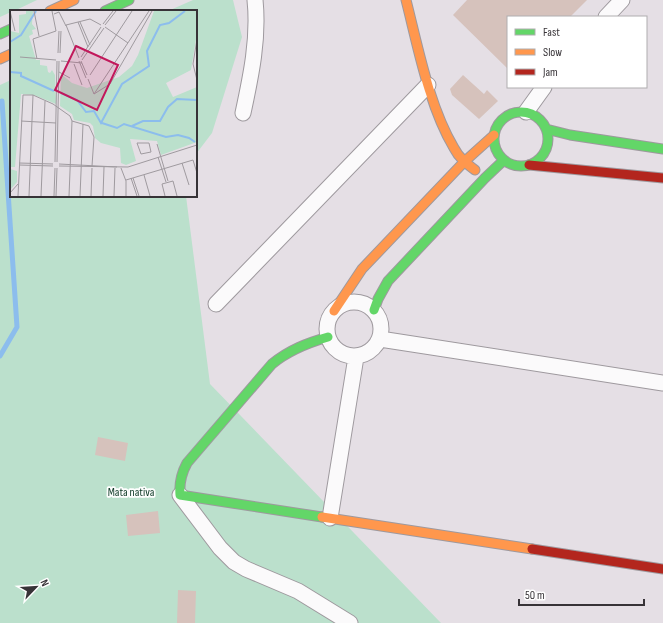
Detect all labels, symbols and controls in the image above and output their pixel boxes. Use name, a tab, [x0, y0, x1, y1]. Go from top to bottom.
inset map	[10, 10, 197, 197]
legend	[507, 16, 647, 88]
text: Fast	[543, 25, 560, 40]
text: Slow	[543, 45, 562, 60]
text: Jam	[542, 65, 558, 80]
park label: Mata nativa	[108, 485, 155, 500]
north arrow	[16, 567, 56, 607]
text: N	[37, 578, 52, 589]
scale bar	[519, 581, 644, 607]
text: 50 m	[525, 588, 545, 603]

